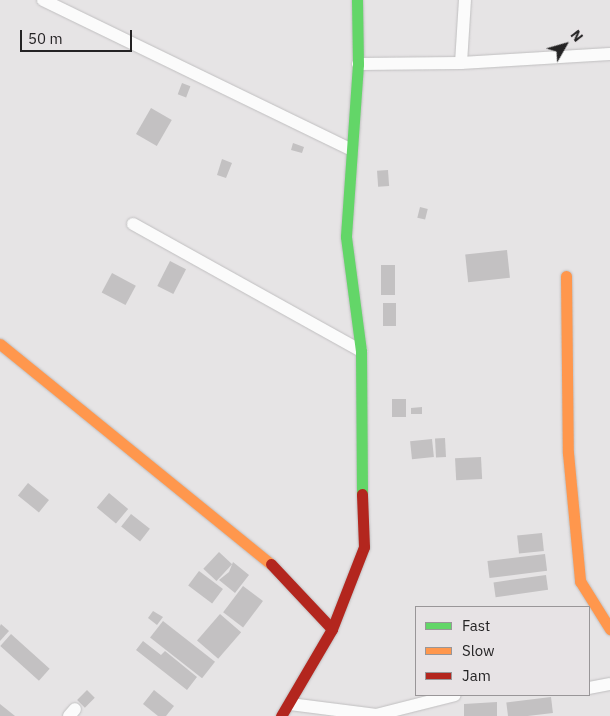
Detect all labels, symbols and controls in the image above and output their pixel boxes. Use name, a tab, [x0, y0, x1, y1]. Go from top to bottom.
scale bar	[22, 20, 135, 52]
north arrow	[540, 20, 590, 70]
text: N	[567, 26, 587, 45]
text: 50 m	[28, 29, 63, 48]
legend	[415, 606, 590, 696]
text: Fast	[462, 616, 490, 635]
text: Slow	[462, 641, 495, 660]
text: Jam	[462, 666, 491, 685]

